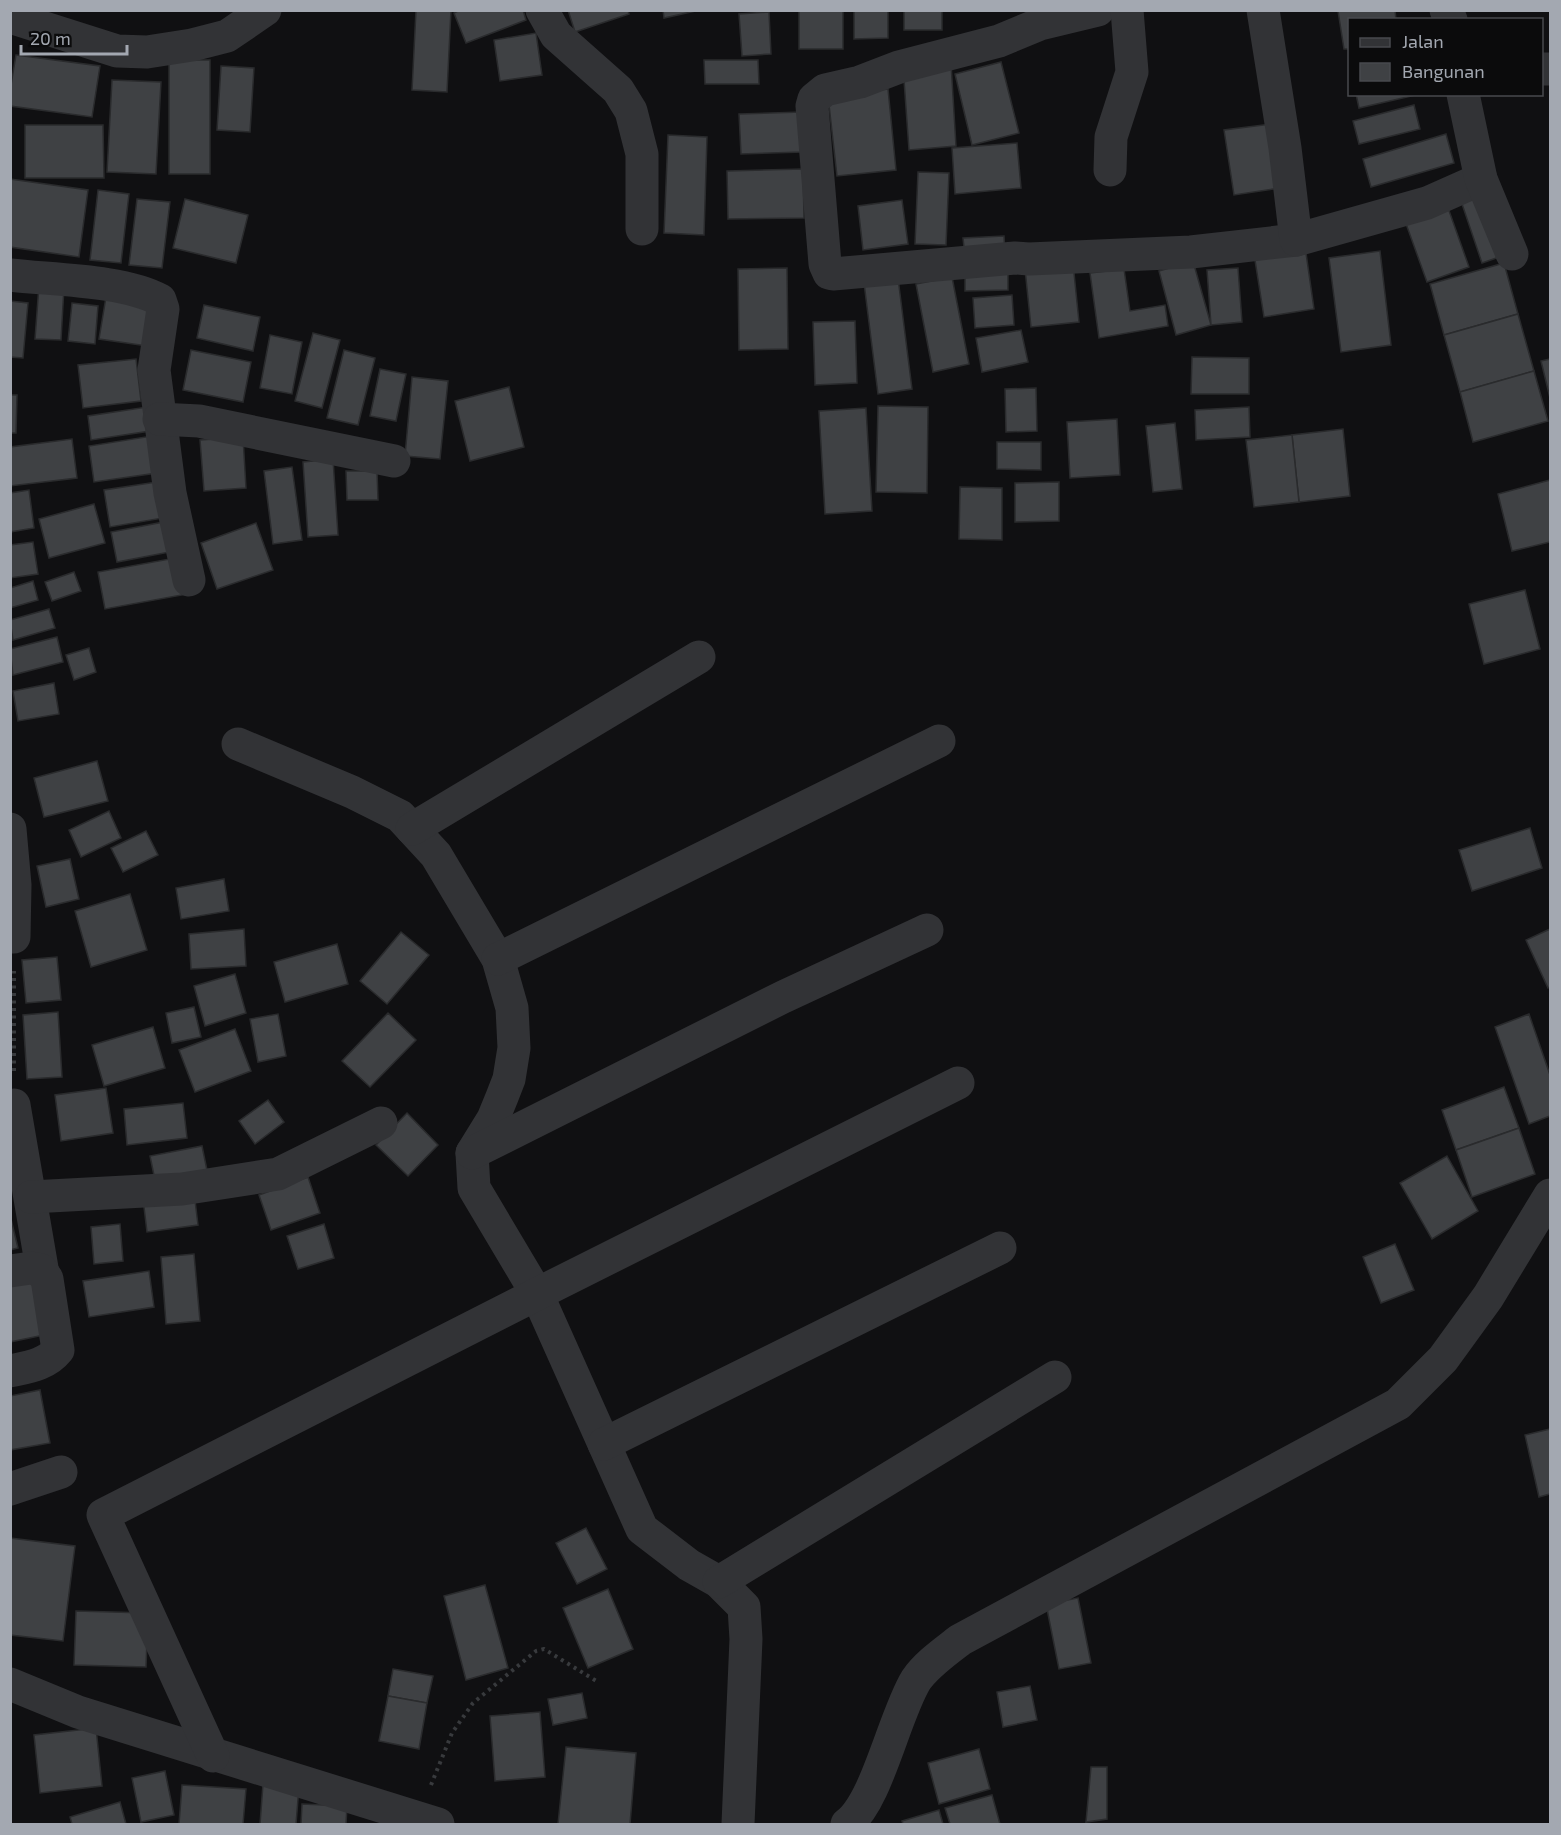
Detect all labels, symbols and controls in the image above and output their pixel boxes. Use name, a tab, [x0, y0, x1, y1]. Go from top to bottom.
scale bar	[21, 18, 128, 56]
legend	[1348, 18, 1543, 96]
text: 20 m	[30, 27, 71, 49]
text: Jalan	[1402, 30, 1444, 52]
text: Bangunan	[1402, 60, 1485, 82]

